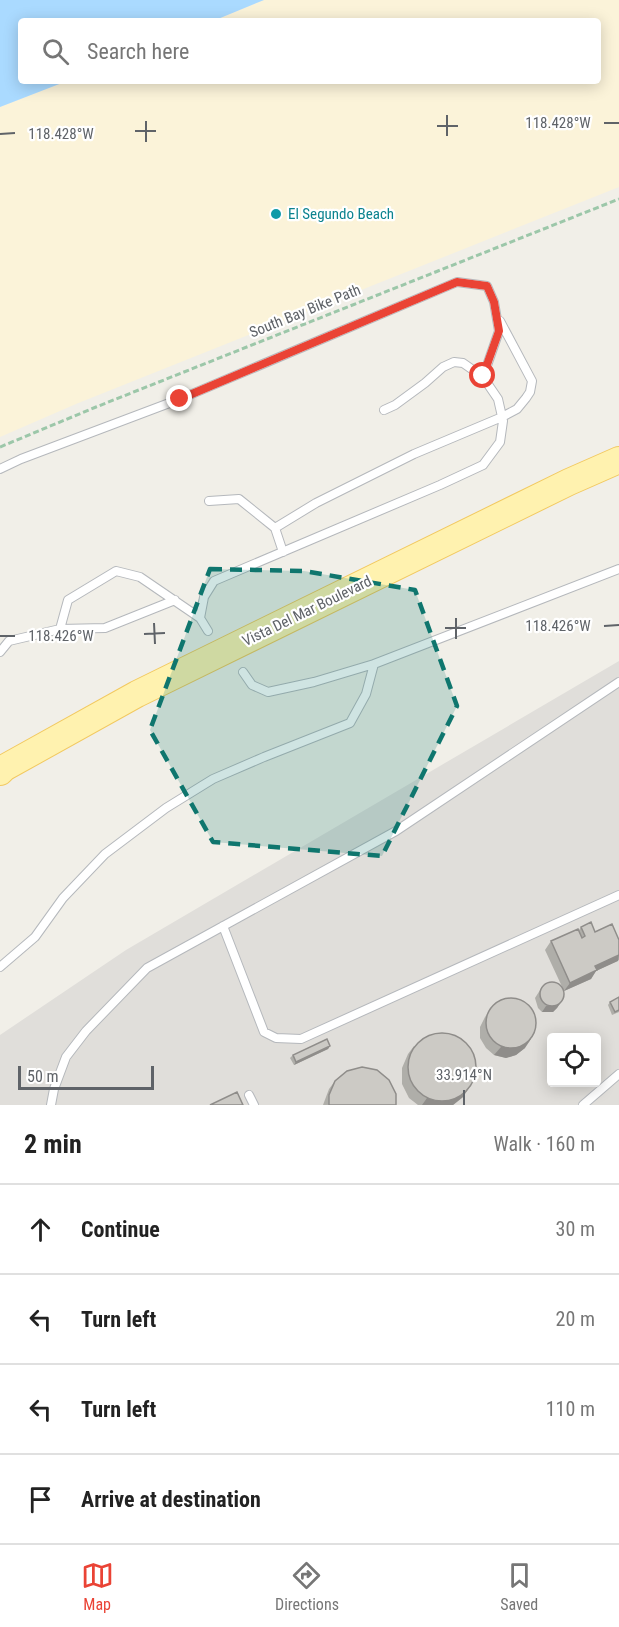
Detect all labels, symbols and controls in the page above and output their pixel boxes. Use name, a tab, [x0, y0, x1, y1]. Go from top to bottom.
search box	[18, 18, 601, 84]
icon: search	[39, 35, 72, 68]
text: Search here	[87, 39, 189, 64]
text: 118.428°W	[525, 114, 591, 132]
text: 118.428°W	[28, 125, 94, 143]
place label: El Segundo Beach	[288, 205, 394, 223]
marker: El Segundo Beach	[269, 207, 283, 221]
street label: South Bay Bike Path	[247, 280, 363, 342]
route start	[469, 362, 495, 388]
route end	[166, 385, 192, 411]
street label: Vista Del Mar Boulevard	[239, 572, 375, 650]
text: 118.426°W	[525, 617, 591, 635]
text: 118.426°W	[28, 627, 94, 645]
map controls	[547, 1033, 601, 1087]
button: locate	[547, 1033, 601, 1087]
scale bar	[18, 1063, 154, 1090]
text: 33.914°N	[436, 1066, 492, 1084]
text: 50 m	[27, 1067, 59, 1086]
text: 2 min	[24, 1129, 82, 1159]
text: Walk · 160 m	[494, 1132, 595, 1156]
icon: ahead	[24, 1213, 57, 1246]
text: Continue	[81, 1217, 160, 1242]
text: 30 m	[556, 1217, 595, 1241]
icon: left	[24, 1303, 57, 1336]
text: Turn left	[81, 1307, 156, 1332]
text: 20 m	[556, 1307, 595, 1331]
icon: left	[24, 1393, 57, 1426]
text: Turn left	[81, 1397, 156, 1422]
text: 110 m	[546, 1397, 595, 1421]
icon: arrive	[24, 1483, 57, 1516]
text: Arrive at destination	[81, 1487, 261, 1512]
tab: Map	[81, 1559, 114, 1614]
tab: Directions	[275, 1559, 339, 1614]
tab: Saved	[500, 1559, 538, 1614]

